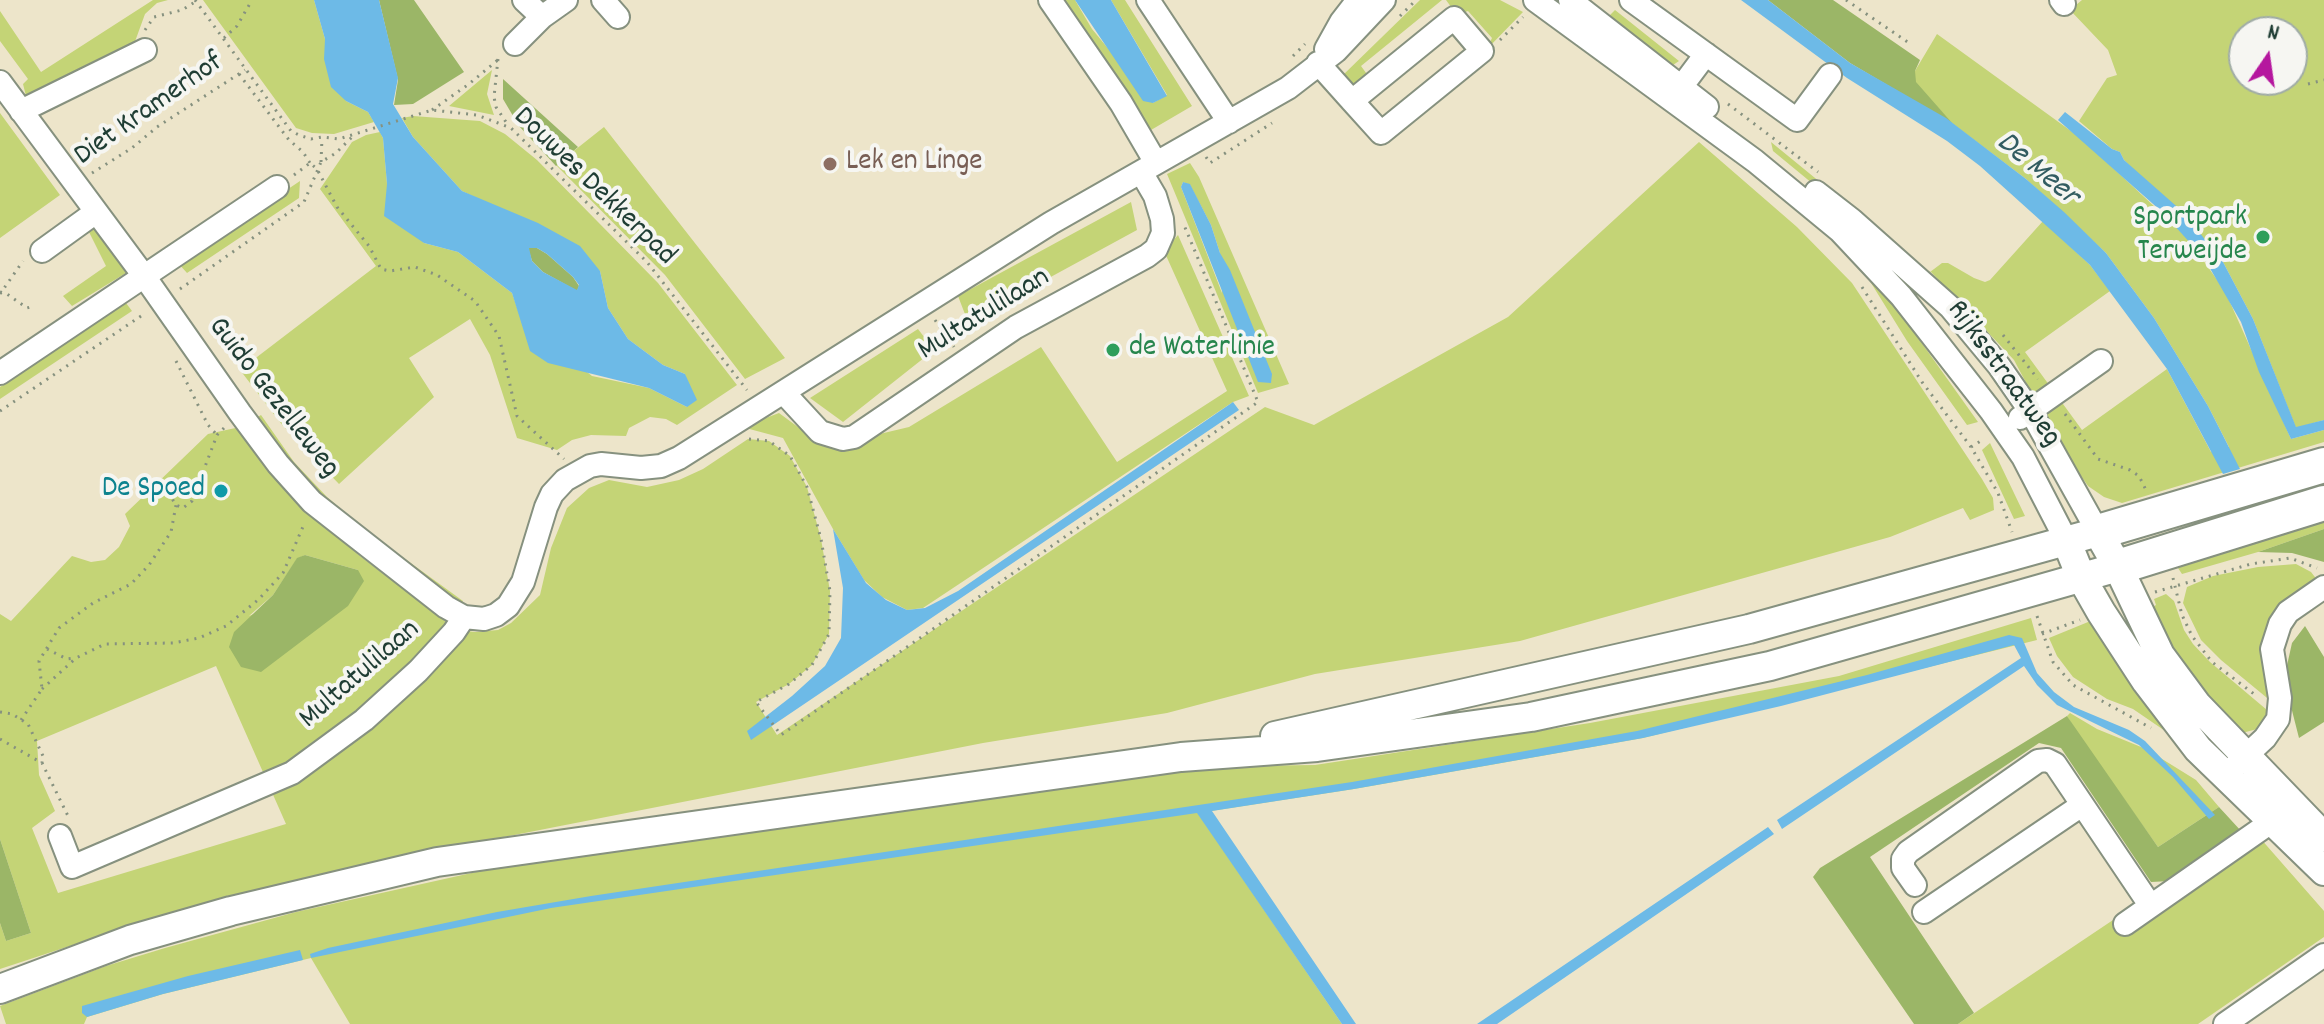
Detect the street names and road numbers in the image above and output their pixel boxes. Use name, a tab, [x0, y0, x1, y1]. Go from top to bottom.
street label: Diet Kramerhof	[69, 46, 231, 176]
street label: Douwes Dekkerpad	[504, 101, 682, 275]
street label: Multatulilaan	[912, 261, 1058, 371]
street label: Rijksstraatweg	[1937, 295, 2067, 455]
street label: Guido Gezelleweg	[198, 312, 346, 486]
street label: Multatulilaan	[293, 614, 429, 738]

